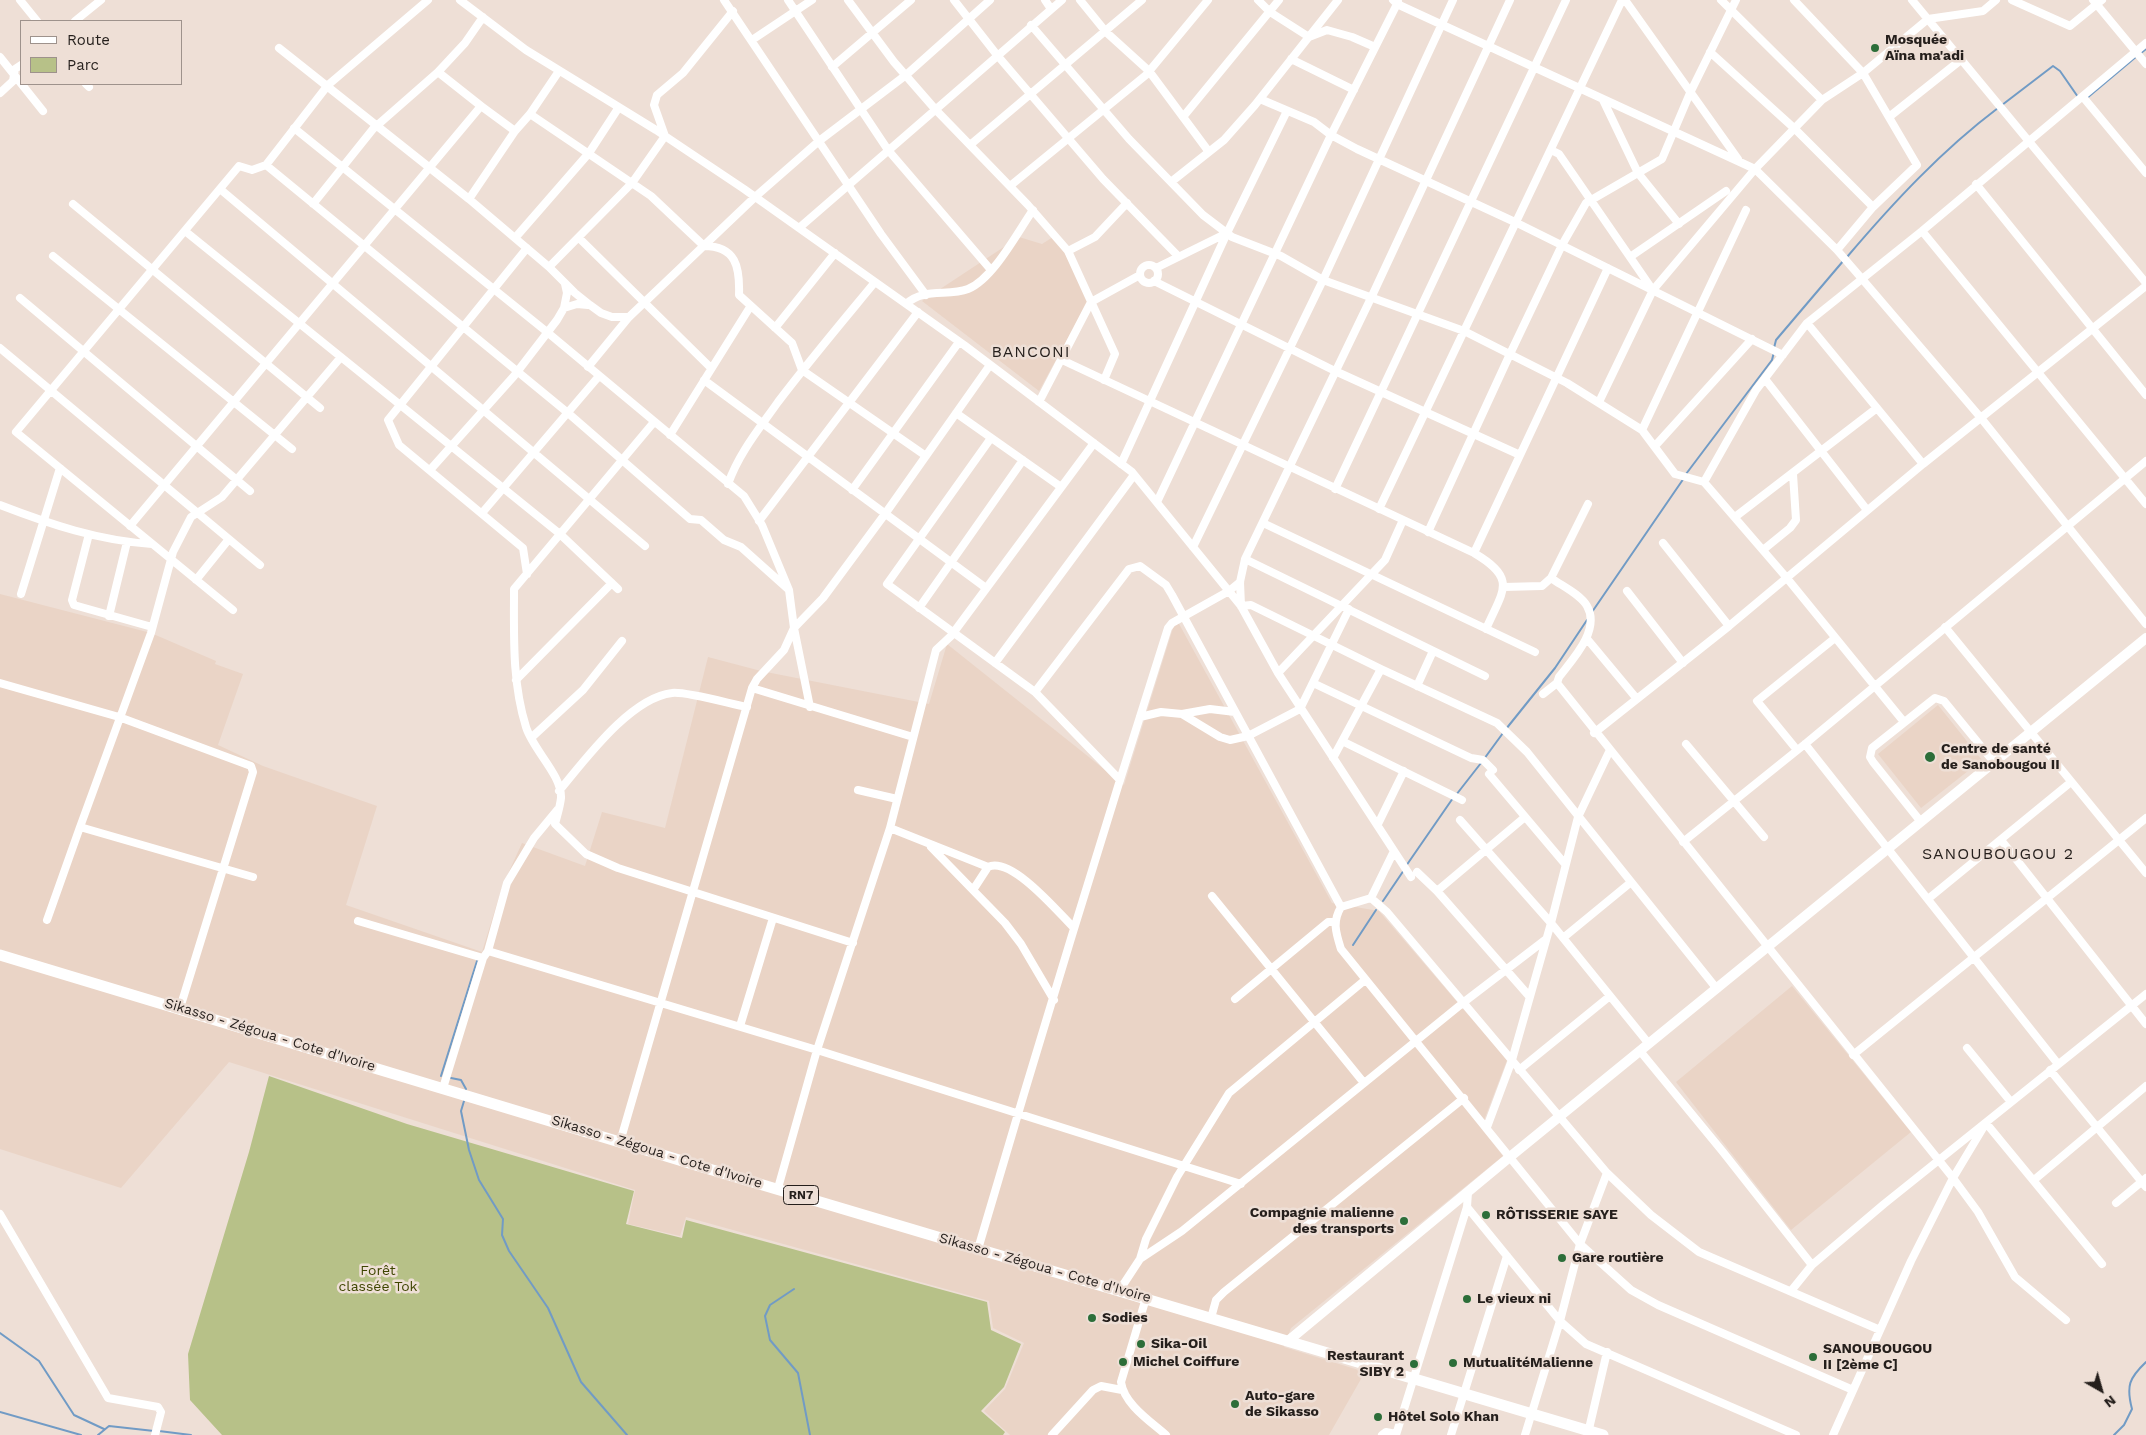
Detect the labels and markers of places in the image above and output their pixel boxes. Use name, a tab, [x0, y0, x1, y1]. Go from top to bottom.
place label: Mosquée Aïna ma'adi	[1885, 32, 1964, 64]
marker: Mosquée Aïna ma'adi	[1869, 42, 1881, 54]
place label: Centre de santé de Sanobougou II	[1941, 741, 2060, 774]
marker: Centre de santé de Sanobougou II	[1923, 750, 1937, 764]
place label: Compagnie malienne des transports	[1250, 1205, 1394, 1238]
place label: RÔTISSERIE SAYE	[1496, 1207, 1618, 1223]
marker: RÔTISSERIE SAYE	[1480, 1209, 1492, 1221]
marker: Compagnie malienne des transports	[1398, 1215, 1410, 1227]
place label: Gare routière	[1572, 1250, 1664, 1266]
marker: Gare routière	[1556, 1252, 1568, 1264]
place label: Le vieux ni	[1477, 1291, 1551, 1307]
marker: Le vieux ni	[1461, 1293, 1473, 1305]
place label: Sodies	[1102, 1310, 1148, 1326]
marker: Sodies	[1086, 1312, 1098, 1324]
place label: Sika-Oil	[1151, 1336, 1207, 1352]
marker: Sika-Oil	[1135, 1338, 1147, 1350]
place label: SANOUBOUGOU II [2ème C]	[1823, 1341, 1932, 1374]
place label: Restaurant SIBY 2	[1327, 1348, 1404, 1380]
marker: SANOUBOUGOU II [2ème C]	[1807, 1351, 1819, 1363]
place label: Michel Coiffure	[1133, 1354, 1239, 1370]
place label: MutualitéMalienne	[1463, 1355, 1593, 1371]
marker: Michel Coiffure	[1117, 1356, 1129, 1368]
marker: MutualitéMalienne	[1447, 1357, 1459, 1369]
marker: Restaurant SIBY 2	[1408, 1358, 1420, 1370]
place label: Auto-gare de Sikasso	[1245, 1388, 1319, 1420]
marker: Auto-gare de Sikasso	[1229, 1398, 1241, 1410]
place label: Hôtel Solo Khan	[1388, 1409, 1499, 1425]
marker: Hôtel Solo Khan	[1372, 1411, 1384, 1423]

